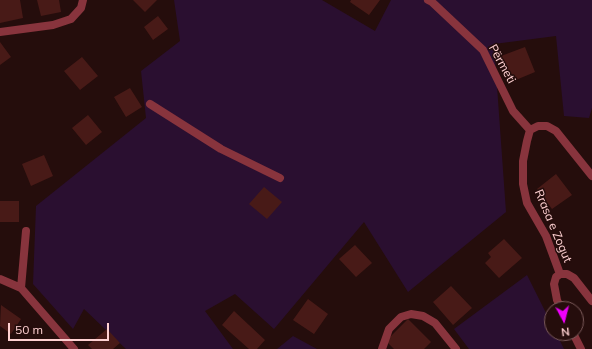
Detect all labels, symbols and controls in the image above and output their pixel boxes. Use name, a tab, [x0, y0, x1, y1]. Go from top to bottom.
street label: Përmeti	[485, 42, 519, 86]
street label: Rrasa e Zogut	[531, 187, 575, 265]
north arrow	[544, 301, 584, 341]
scale bar	[10, 315, 111, 341]
text: 50 m	[15, 322, 43, 337]
text: N	[560, 324, 570, 339]

